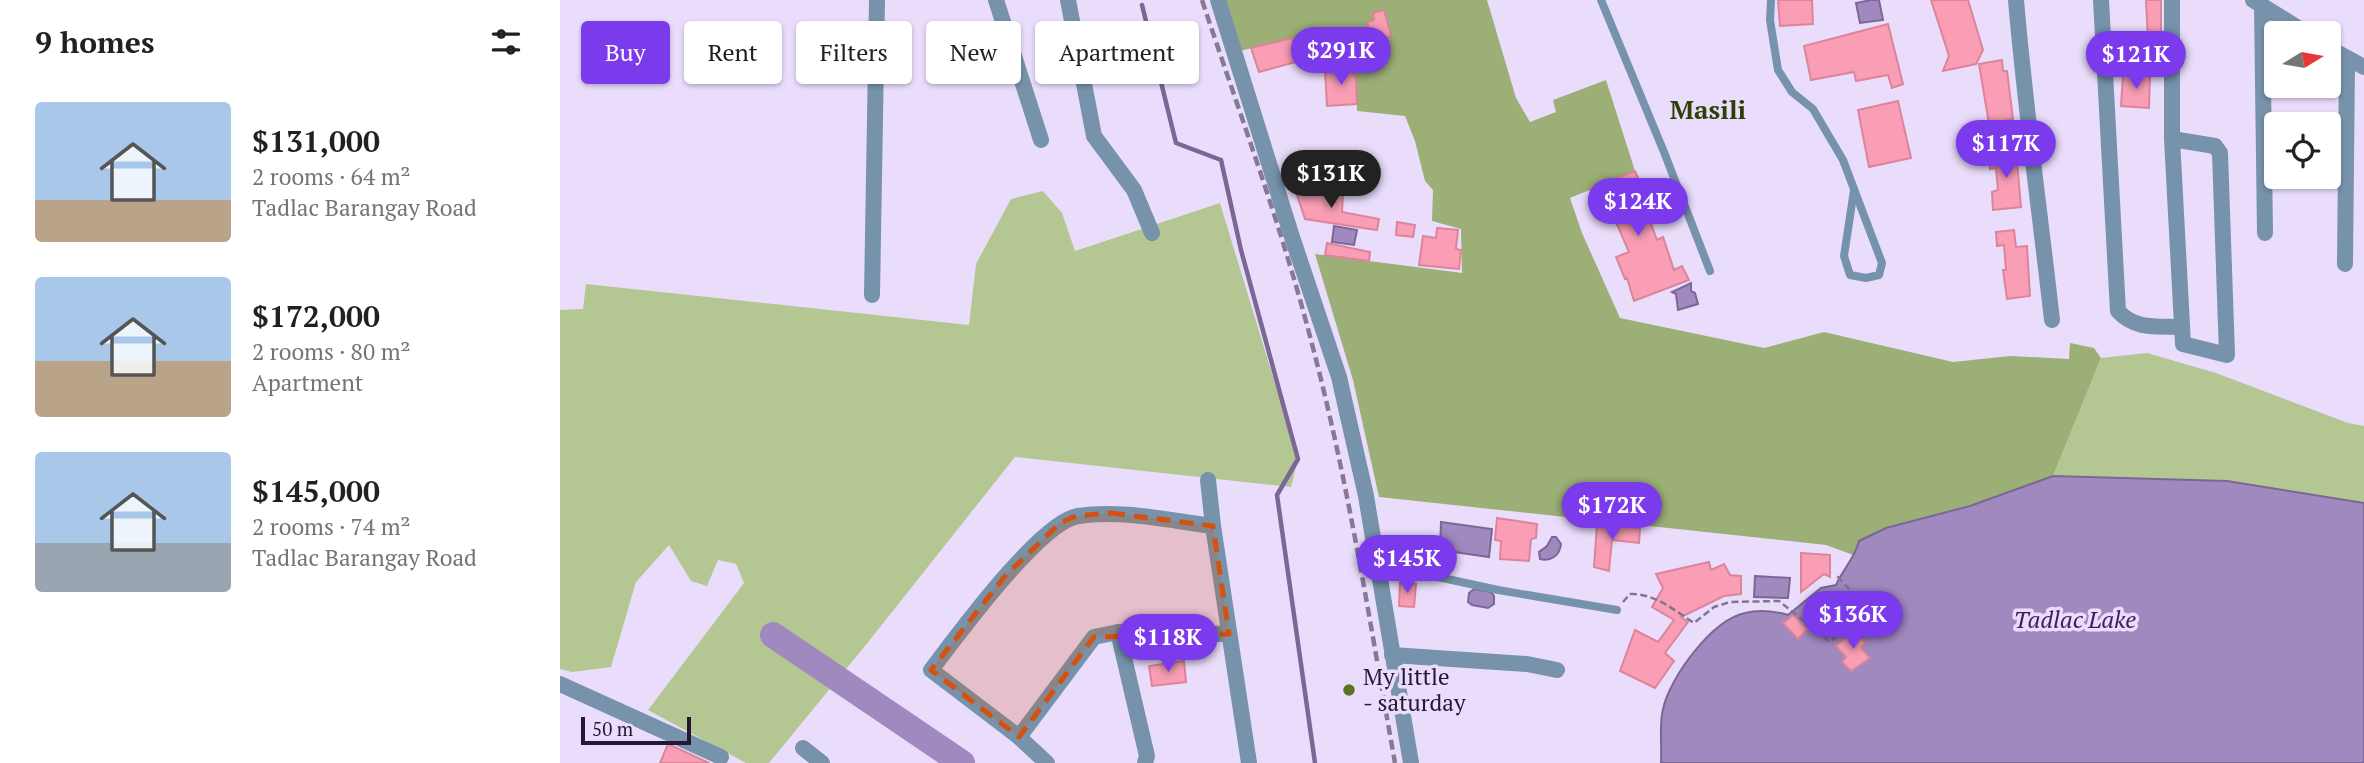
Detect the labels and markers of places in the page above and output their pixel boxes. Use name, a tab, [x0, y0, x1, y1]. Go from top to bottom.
pin: $291K	[1292, 28, 1390, 87]
pin: $121K	[2087, 32, 2185, 91]
pin: $117K	[1957, 120, 2055, 180]
pin: $131K	[1282, 150, 1380, 210]
pin: $124K	[1589, 178, 1687, 238]
pin: $172K	[1563, 482, 1661, 542]
pin: $145K	[1358, 536, 1456, 595]
pin: $136K	[1804, 592, 1902, 651]
pin: $118K	[1119, 614, 1217, 674]
place label: My little - saturday	[1363, 661, 1466, 718]
marker: My little - saturday	[1341, 682, 1357, 698]

